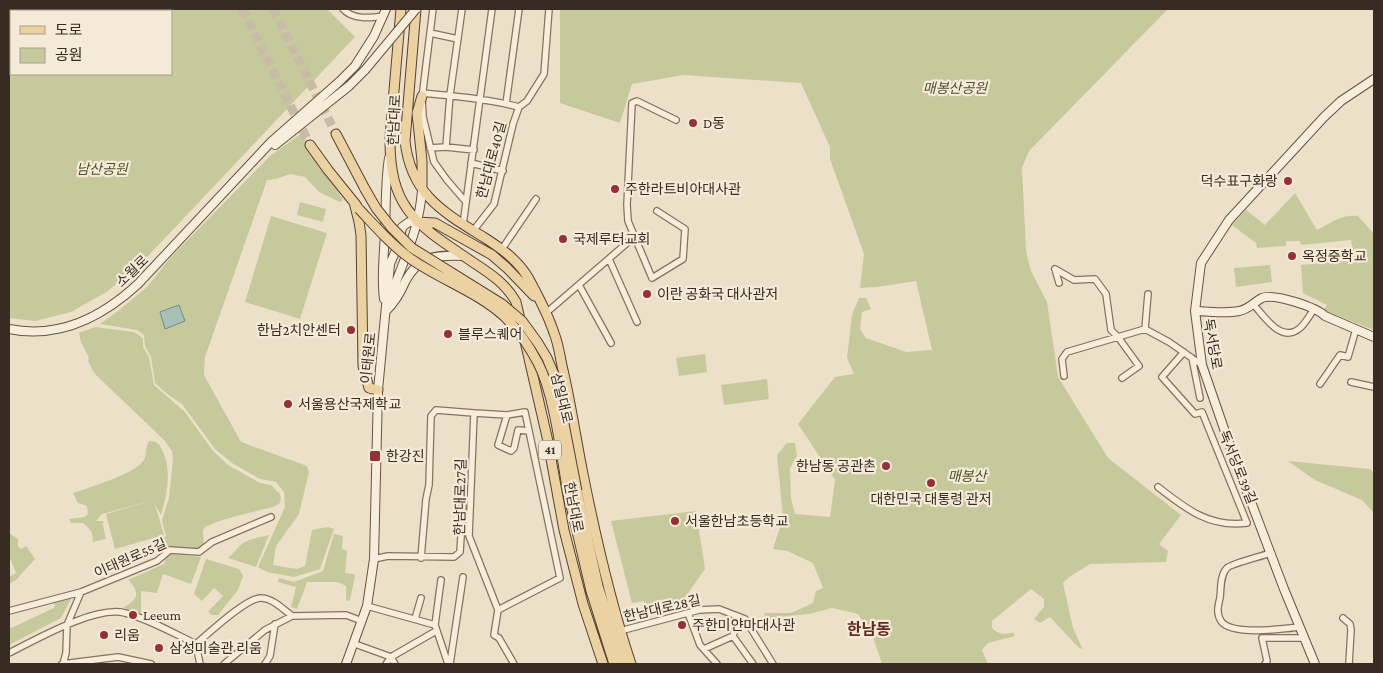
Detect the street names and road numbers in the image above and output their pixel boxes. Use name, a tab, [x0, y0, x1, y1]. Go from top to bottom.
street label: 한남대로	[385, 94, 403, 146]
street label: 한남대로40길	[473, 120, 509, 200]
street label: 소월로	[113, 252, 152, 290]
street label: 독서당로	[1201, 317, 1225, 371]
street label: 이태원로	[357, 331, 379, 384]
street label: 삼일대로	[548, 371, 576, 425]
street label: 독서당로39길	[1216, 428, 1260, 506]
road number: 41	[539, 440, 561, 460]
street label: 한남대로27길	[451, 458, 469, 536]
street label: 한남대로	[561, 480, 587, 534]
street label: 이태원로55길	[91, 535, 169, 581]
street label: 한남대로28길	[622, 591, 702, 625]

